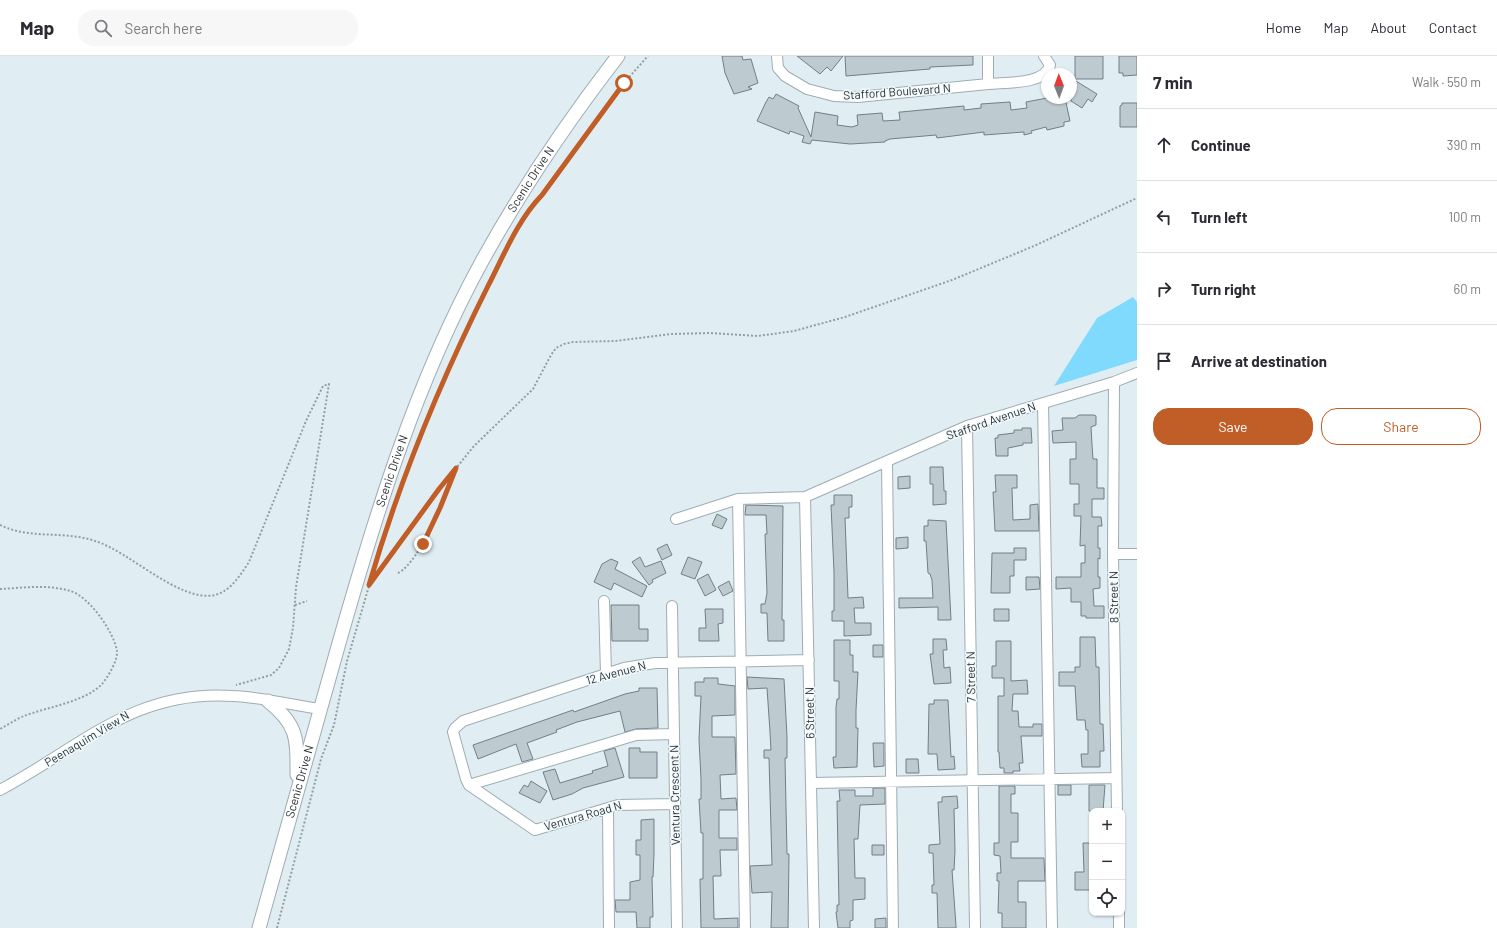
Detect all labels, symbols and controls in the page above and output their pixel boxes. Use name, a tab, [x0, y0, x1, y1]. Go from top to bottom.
search box	[78, 10, 358, 46]
text: Map	[20, 16, 54, 39]
icon: search	[92, 17, 114, 39]
text: Search here	[124, 19, 202, 37]
text: Home	[1266, 19, 1302, 36]
text: Map	[1324, 19, 1348, 36]
text: About	[1370, 19, 1407, 36]
text: Contact	[1429, 19, 1477, 36]
north arrow	[1041, 68, 1077, 104]
text: 7 min	[1153, 72, 1193, 92]
route start	[615, 74, 633, 92]
text: Walk · 550 m	[1412, 74, 1481, 90]
street label: Stafford Boulevard N	[843, 80, 951, 102]
icon: ahead	[1153, 134, 1175, 156]
text: Continue	[1191, 136, 1251, 154]
text: 390 m	[1447, 137, 1481, 153]
street label: Scenic Drive N	[504, 143, 556, 214]
icon: left	[1153, 206, 1175, 228]
text: Turn left	[1191, 208, 1247, 226]
text: 100 m	[1448, 209, 1481, 225]
icon: right	[1153, 278, 1175, 300]
text: Turn right	[1191, 280, 1256, 298]
text: 60 m	[1454, 281, 1481, 297]
icon: arrive	[1153, 350, 1175, 372]
text: Arrive at destination	[1191, 352, 1327, 370]
street label: Stafford Avenue N	[944, 398, 1037, 442]
button: Save	[1153, 408, 1313, 445]
button: Share	[1321, 408, 1481, 445]
street label: Scenic Drive N	[372, 433, 410, 508]
route end	[414, 535, 432, 553]
street label: 8 Street N	[1106, 571, 1120, 623]
street label: 7 Street N	[963, 651, 977, 703]
street label: 12 Avenue N	[584, 657, 647, 687]
street label: 6 Street N	[802, 687, 816, 739]
street label: Peenaquim View N	[42, 707, 131, 769]
street label: Scenic Drive N	[282, 743, 316, 819]
street label: Ventura Crescent N	[666, 745, 682, 845]
street label: Ventura Road N	[542, 797, 623, 833]
map controls	[1089, 808, 1125, 916]
button: +	[1089, 808, 1125, 844]
button: −	[1089, 844, 1125, 880]
button: locate	[1089, 880, 1125, 916]

